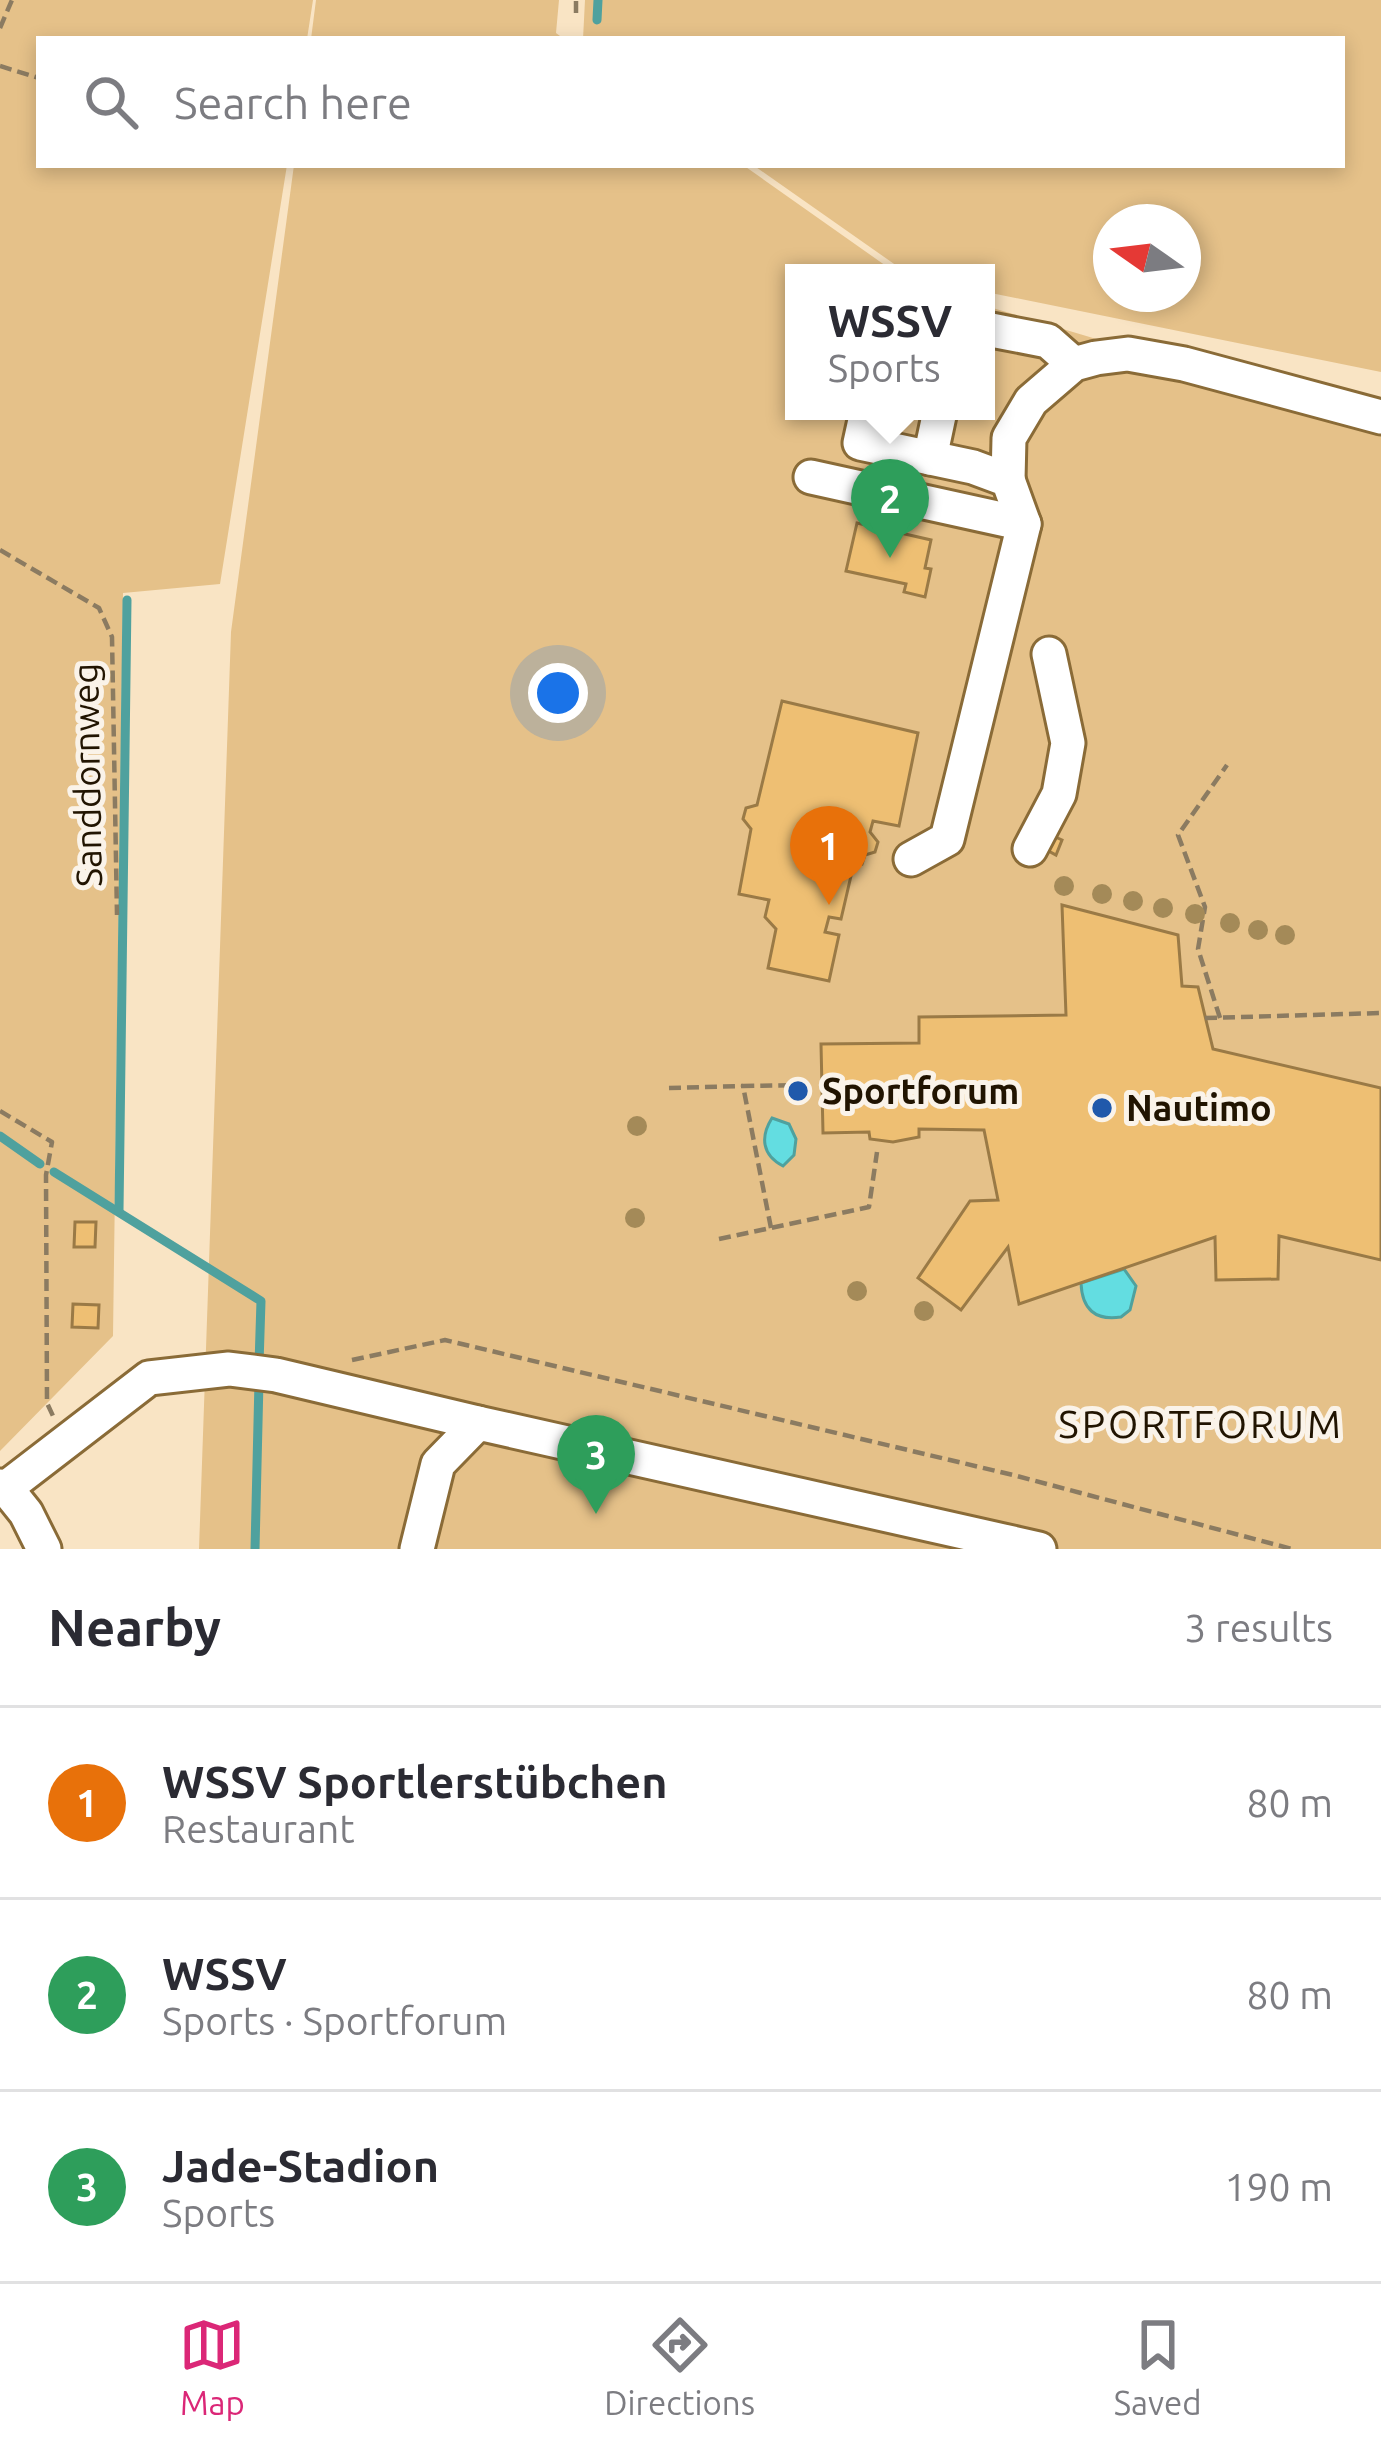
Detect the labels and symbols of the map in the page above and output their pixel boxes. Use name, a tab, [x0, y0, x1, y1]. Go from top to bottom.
north arrow	[1093, 204, 1201, 312]
pin: 2	[851, 459, 929, 558]
street label: Sanddornweg	[64, 663, 109, 887]
your location	[528, 663, 588, 723]
pin: 1	[790, 806, 868, 905]
place label: Sportforum	[822, 1070, 1019, 1111]
marker: Sportforum	[785, 1078, 811, 1104]
place label: Nautimo	[1126, 1087, 1272, 1128]
marker: Nautimo	[1089, 1095, 1115, 1121]
district label: SPORTFORUM	[1058, 1402, 1344, 1445]
pin: 3	[557, 1415, 635, 1514]

